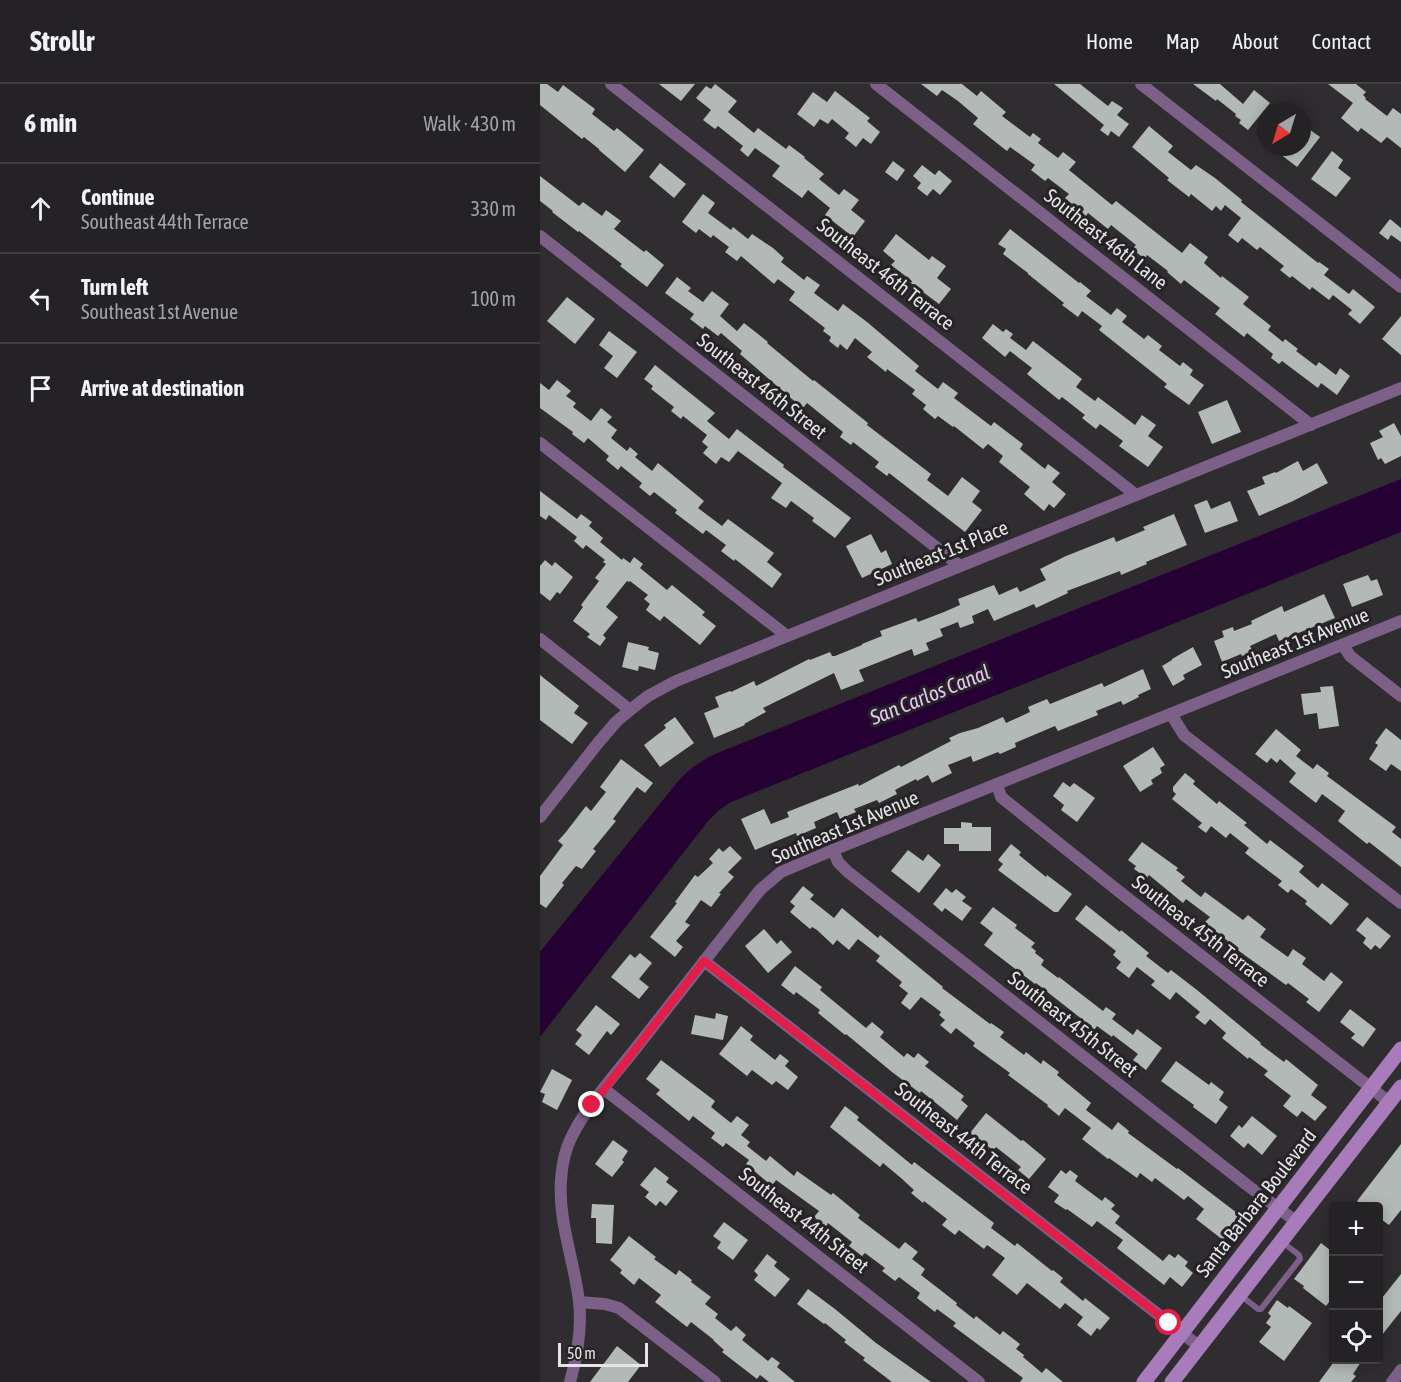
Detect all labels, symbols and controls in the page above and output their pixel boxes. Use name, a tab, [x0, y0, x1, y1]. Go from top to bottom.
text: Strollr	[30, 25, 94, 57]
text: Home	[1086, 29, 1133, 53]
text: Map	[1166, 29, 1200, 53]
text: About	[1233, 29, 1279, 53]
text: Contact	[1312, 29, 1371, 53]
north arrow	[1257, 102, 1311, 156]
text: 6 min	[24, 108, 77, 138]
text: Walk · 430 m	[424, 112, 516, 135]
street label: Southeast 46th Lane	[1040, 183, 1172, 294]
text: Continue	[81, 184, 155, 210]
icon: ahead	[24, 192, 57, 225]
text: 330 m	[471, 197, 516, 220]
text: Southeast 44th Terrace	[81, 210, 249, 233]
street label: Southeast 46th Terrace	[813, 213, 959, 334]
text: Turn left	[81, 274, 148, 300]
icon: left	[24, 282, 57, 315]
text: 100 m	[471, 287, 516, 310]
text: Southeast 1st Avenue	[81, 300, 238, 323]
street label: Southeast 46th Street	[693, 328, 832, 443]
icon: arrive	[24, 372, 57, 405]
text: Arrive at destination	[81, 375, 244, 401]
street label: Southeast 1st Place	[870, 515, 1011, 590]
street label: Southeast 1st Avenue	[1218, 602, 1372, 683]
water label: San Carlos Canal	[865, 659, 993, 729]
street label: Southeast 1st Avenue	[768, 785, 922, 868]
street label: Southeast 45th Terrace	[1128, 870, 1274, 991]
street label: Southeast 45th Street	[1004, 966, 1143, 1081]
street label: Southeast 44th Terrace	[891, 1077, 1037, 1198]
route end	[578, 1091, 604, 1117]
street label: Santa Barbara Boulevard	[1191, 1124, 1321, 1281]
street label: Southeast 44th Street	[735, 1162, 874, 1277]
map controls	[1329, 1202, 1383, 1364]
button: +	[1329, 1202, 1383, 1256]
button: −	[1329, 1256, 1383, 1310]
route start	[1155, 1309, 1181, 1335]
button: locate	[1329, 1310, 1383, 1364]
scale bar	[558, 1340, 648, 1368]
text: 50 m	[567, 1344, 596, 1362]

